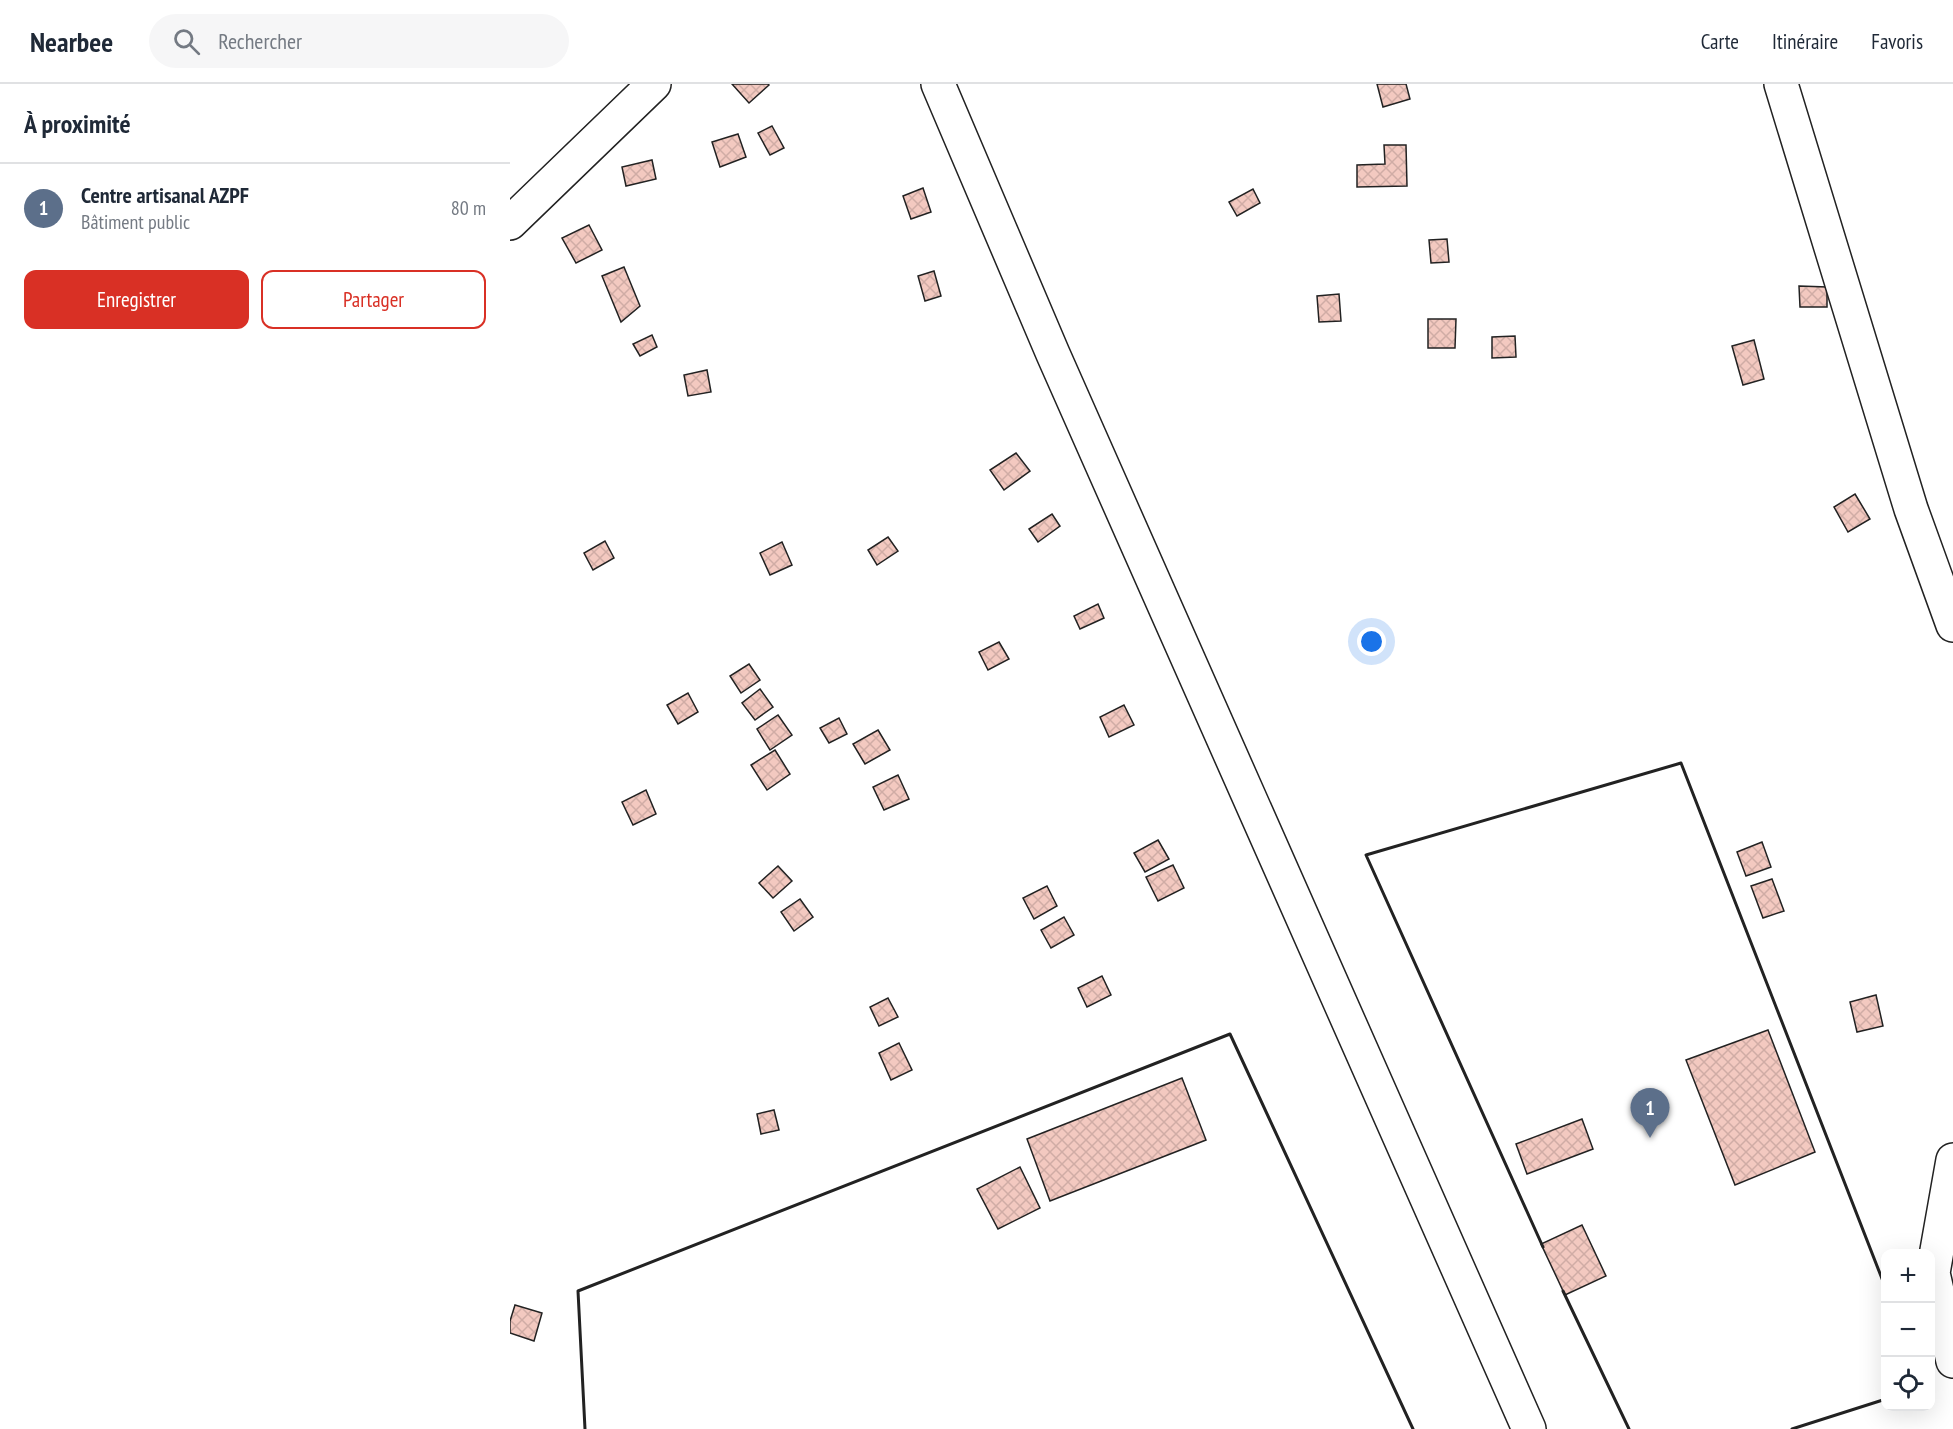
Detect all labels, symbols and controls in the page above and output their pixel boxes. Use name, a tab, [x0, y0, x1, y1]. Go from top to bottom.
search box	[149, 14, 569, 68]
text: Nearbee	[30, 23, 113, 60]
icon: search	[170, 25, 203, 58]
text: Rechercher	[218, 27, 302, 55]
text: Carte	[1701, 28, 1739, 55]
text: Itinéraire	[1772, 28, 1838, 55]
text: Favoris	[1871, 28, 1923, 55]
text: À proximité	[24, 107, 131, 140]
text: Centre artisanal AZPF	[81, 181, 249, 209]
text: 1	[39, 195, 48, 221]
text: 80 m	[451, 195, 486, 221]
text: Bâtiment public	[81, 209, 190, 235]
button: Enregistrer	[24, 270, 249, 329]
button: Partager	[261, 270, 486, 329]
your location	[1357, 627, 1386, 656]
pin: 1	[1630, 1088, 1670, 1138]
map controls	[1881, 1249, 1935, 1411]
button: +	[1881, 1249, 1935, 1303]
button: −	[1881, 1303, 1935, 1357]
button: locate	[1881, 1357, 1935, 1411]

